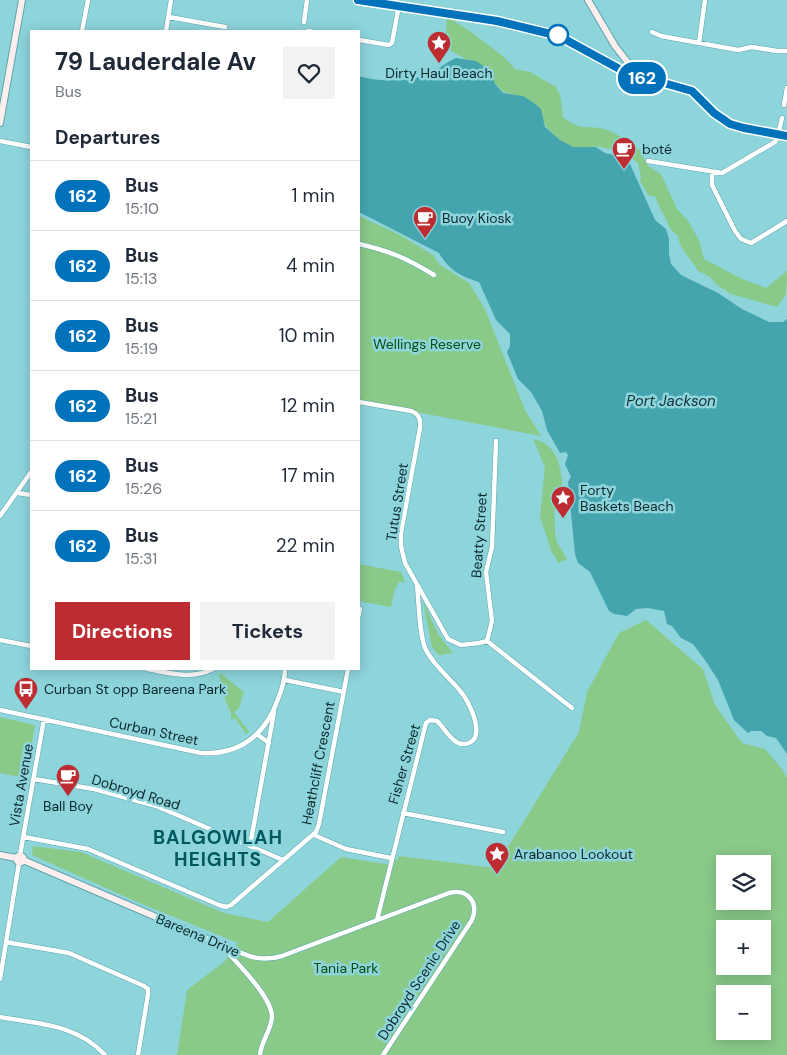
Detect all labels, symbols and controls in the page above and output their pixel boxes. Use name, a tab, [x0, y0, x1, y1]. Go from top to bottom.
unlabelled marker	[547, 24, 569, 46]
place icon: Dirty Haul Beach	[426, 30, 452, 64]
text: 79 Lauderdale Av	[55, 46, 256, 77]
button: heart	[283, 47, 335, 99]
line badge: 162	[613, 62, 671, 94]
place label: Dirty Haul Beach	[385, 64, 493, 82]
text: 162	[628, 66, 656, 90]
text: Bus	[55, 81, 82, 102]
text: Departures	[55, 125, 160, 150]
cafe icon: boté	[611, 136, 637, 170]
place label: boté	[642, 140, 672, 158]
text: Bus	[125, 173, 159, 198]
text: 1 min	[292, 183, 335, 208]
text: 162	[68, 184, 97, 208]
text: 15:10	[125, 198, 159, 219]
cafe icon: Buoy Kiosk	[412, 205, 438, 239]
place label: Buoy Kiosk	[442, 209, 512, 227]
text: Bus	[125, 243, 159, 268]
text: 4 min	[286, 253, 335, 278]
text: 162	[68, 254, 97, 278]
text: 15:13	[125, 268, 157, 289]
text: Bus	[125, 313, 159, 338]
text: 10 min	[279, 323, 335, 348]
text: 162	[68, 324, 97, 348]
park label: Wellings Reserve	[373, 335, 481, 353]
text: 15:19	[125, 338, 158, 359]
text: Bus	[125, 383, 159, 408]
water label: Port Jackson	[626, 391, 716, 411]
text: 12 min	[281, 393, 335, 418]
text: 162	[68, 394, 97, 418]
text: 15:21	[125, 408, 157, 429]
text: Bus	[125, 453, 159, 478]
street label: Tutus Street	[382, 462, 412, 542]
text: 17 min	[281, 463, 335, 488]
text: 162	[68, 464, 97, 488]
text: 15:26	[125, 478, 162, 499]
place label: Forty Baskets Beach	[580, 481, 674, 515]
place icon: Forty Baskets Beach	[550, 485, 576, 519]
street label: Beatty Street	[467, 491, 491, 579]
text: Bus	[125, 523, 159, 548]
text: 22 min	[276, 533, 335, 558]
text: 162	[68, 534, 97, 558]
text: 15:31	[125, 548, 157, 569]
button: Directions	[55, 602, 190, 660]
button: Tickets	[200, 602, 335, 660]
bus stop icon: Curban St opp Bareena Park	[13, 676, 39, 710]
place label: Curban St opp Bareena Park	[44, 680, 226, 698]
street label: Heathcliff Crescent	[297, 700, 339, 826]
street label: Curban Street	[108, 713, 200, 749]
street label: Fisher Street	[384, 722, 424, 806]
street label: Vista Avenue	[5, 742, 37, 828]
cafe icon: Ball Boy	[55, 763, 81, 797]
street label: Dobroyd Road	[90, 770, 182, 814]
place label: Ball Boy	[43, 797, 93, 815]
district label: BALGOWLAH HEIGHTS	[153, 825, 283, 872]
place icon: Arabanoo Lookout	[484, 841, 510, 875]
place label: Arabanoo Lookout	[514, 845, 633, 863]
map controls	[716, 855, 771, 1040]
button: layers	[716, 855, 771, 910]
street label: Bareena Drive	[153, 909, 243, 961]
street label: Dobroyd Scenic Drive	[374, 917, 465, 1043]
button: +	[716, 920, 771, 975]
park label: Tania Park	[314, 959, 378, 977]
button: −	[716, 985, 771, 1040]

